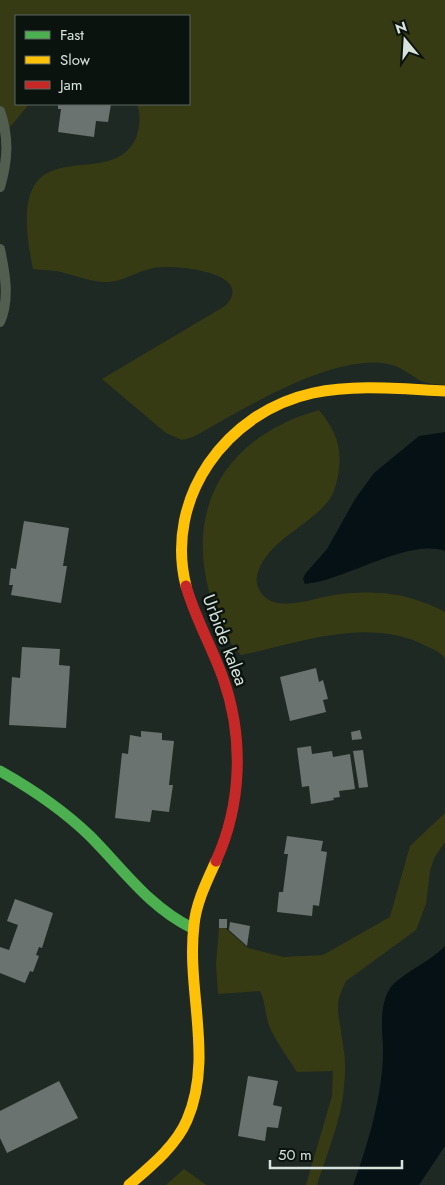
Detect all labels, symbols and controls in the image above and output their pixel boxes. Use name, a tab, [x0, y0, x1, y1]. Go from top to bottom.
legend	[15, 15, 190, 105]
north arrow	[380, 15, 430, 65]
text: N	[393, 16, 409, 39]
text: Fast	[60, 24, 84, 46]
text: Slow	[60, 49, 91, 71]
text: Jam	[58, 74, 83, 96]
street label: Urbide kalea	[196, 591, 254, 689]
scale bar	[270, 1138, 402, 1170]
text: 50 m	[278, 1144, 312, 1166]

